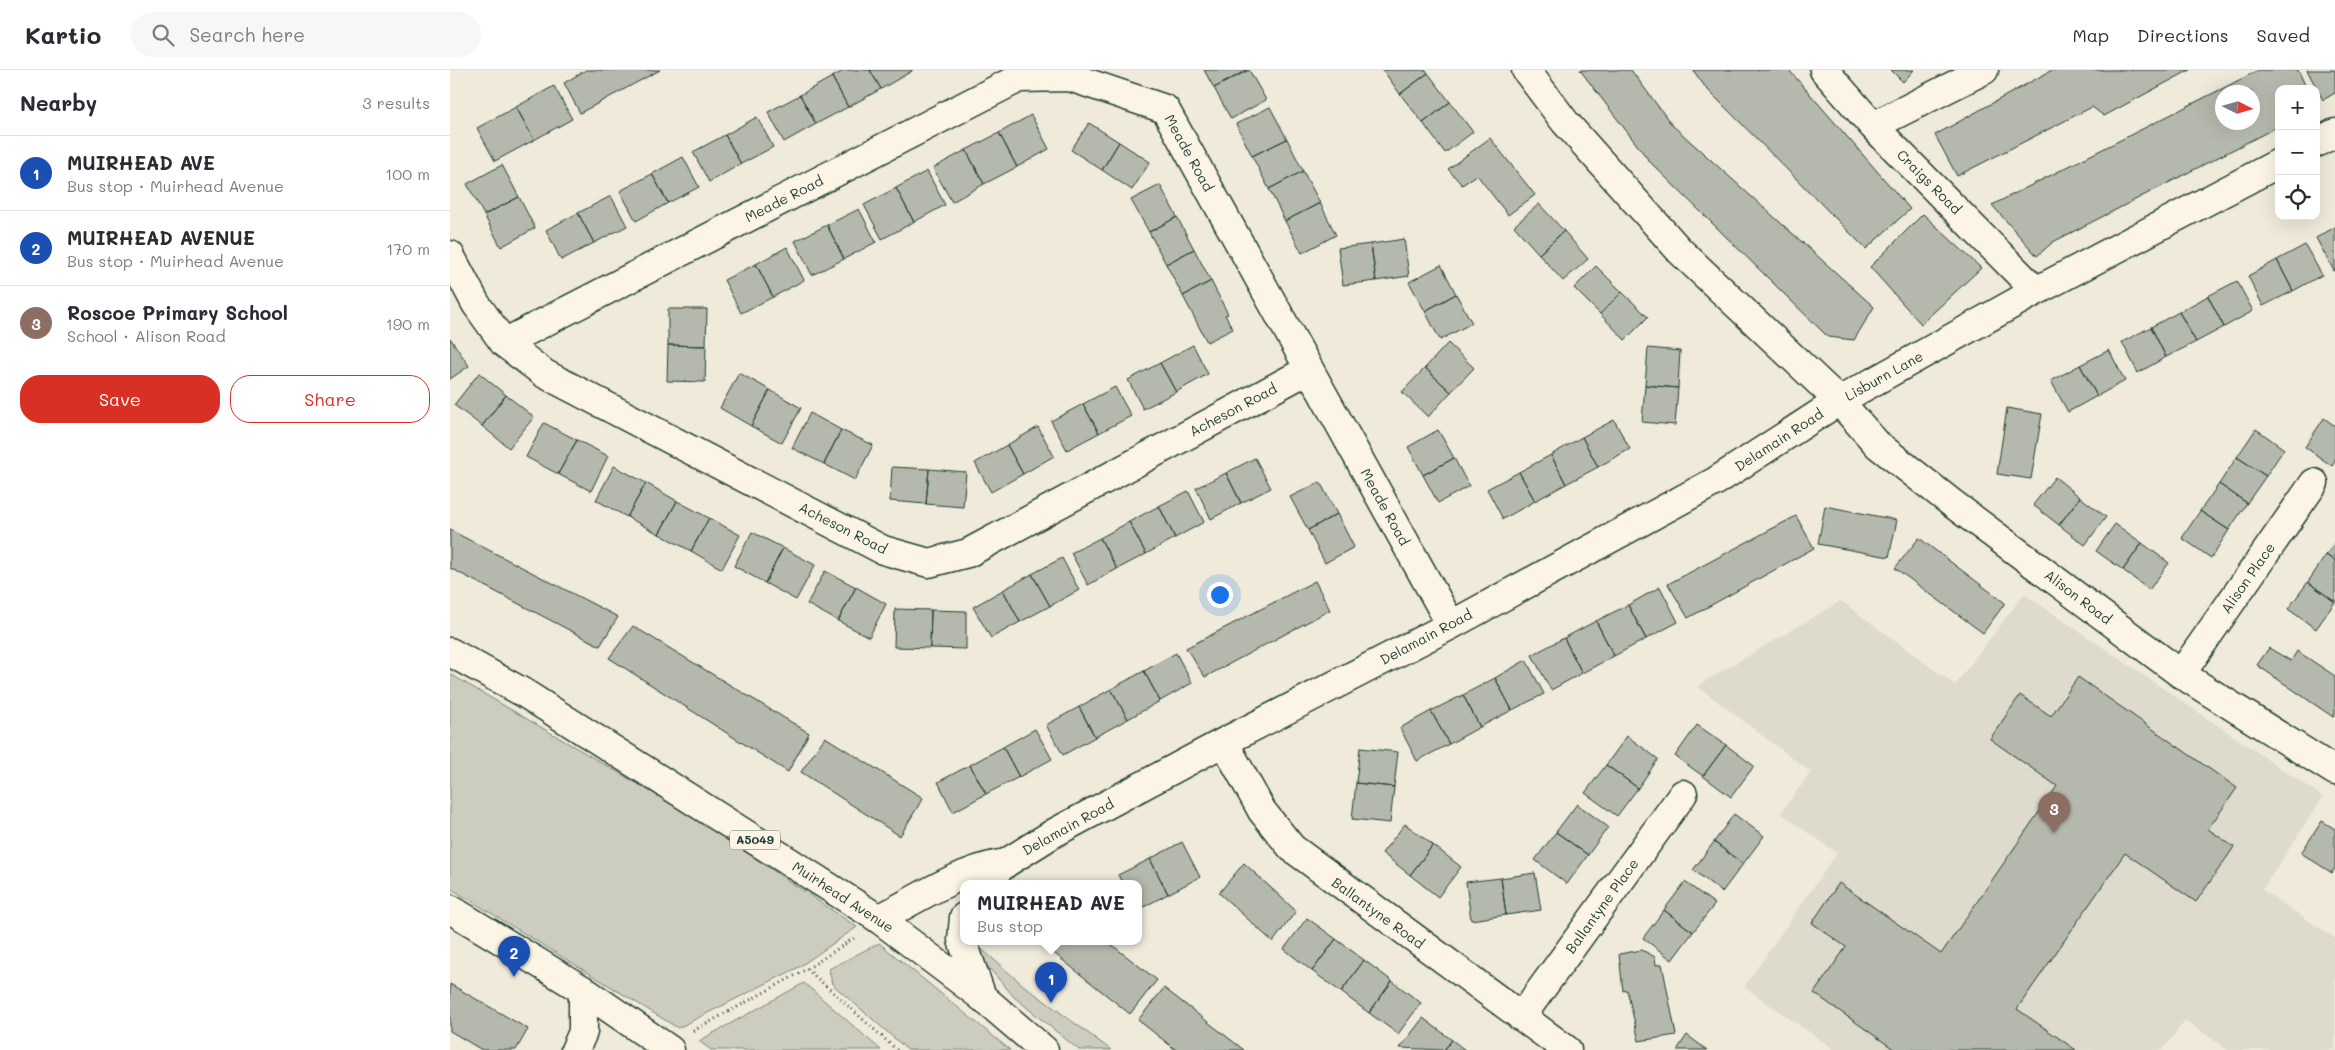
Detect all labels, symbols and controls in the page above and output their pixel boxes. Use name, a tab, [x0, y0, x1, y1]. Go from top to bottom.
search box	[131, 12, 481, 57]
text: Kartio	[25, 19, 101, 50]
icon: search	[149, 21, 177, 49]
text: Search here	[189, 22, 305, 47]
text: Map	[2072, 23, 2109, 47]
text: Directions	[2137, 23, 2229, 47]
text: Saved	[2257, 23, 2310, 47]
north arrow	[2215, 85, 2260, 130]
map controls	[2275, 85, 2320, 220]
button: +	[2275, 85, 2320, 130]
text: Nearby	[20, 89, 97, 116]
text: 3 results	[362, 92, 430, 113]
street label: Meade Road	[1160, 111, 1219, 195]
button: −	[2275, 130, 2320, 175]
street label: Craigs Road	[1893, 145, 1966, 218]
text: MUIRHEAD AVE	[67, 150, 215, 175]
text: 1	[32, 163, 40, 184]
text: 100 m	[385, 163, 430, 184]
street label: Meade Road	[741, 171, 826, 226]
text: Bus stop · Muirhead Avenue	[67, 175, 284, 196]
button: locate	[2275, 175, 2320, 220]
text: MUIRHEAD AVENUE	[67, 225, 255, 250]
text: 2	[32, 238, 40, 259]
text: 170 m	[386, 238, 430, 259]
text: Bus stop · Muirhead Avenue	[67, 250, 284, 271]
text: Roscoe Primary School	[67, 300, 288, 325]
text: 3	[31, 313, 41, 334]
text: 190 m	[386, 313, 430, 334]
text: School · Alison Road	[67, 325, 226, 346]
street label: Lisburn Lane	[1841, 346, 1926, 405]
button: Save	[20, 375, 220, 423]
button: Share	[230, 375, 430, 423]
street label: Acheson Road	[1186, 378, 1280, 441]
street label: Delamain Road	[1731, 404, 1827, 475]
street label: Meade Road	[1356, 465, 1415, 549]
street label: Acheson Road	[796, 497, 891, 558]
street label: Alison Place	[2216, 538, 2279, 617]
street label: Alison Road	[2041, 565, 2116, 628]
your location	[1207, 582, 1233, 608]
street label: Delamain Road	[1376, 604, 1475, 669]
pin: 3	[2038, 792, 2070, 833]
street label: Delamain Road	[1019, 794, 1117, 860]
road number: A5049	[730, 830, 780, 850]
street label: Ballantyne Place	[1561, 854, 1642, 957]
street label: Muirhead Avenue	[789, 857, 898, 936]
street label: Ballantyne Road	[1328, 873, 1429, 953]
popup	[960, 880, 1142, 945]
text: MUIRHEAD AVE	[977, 890, 1125, 915]
text: Bus stop	[977, 915, 1043, 936]
pin: 2	[498, 936, 530, 977]
pin: 1	[1035, 962, 1067, 1003]

